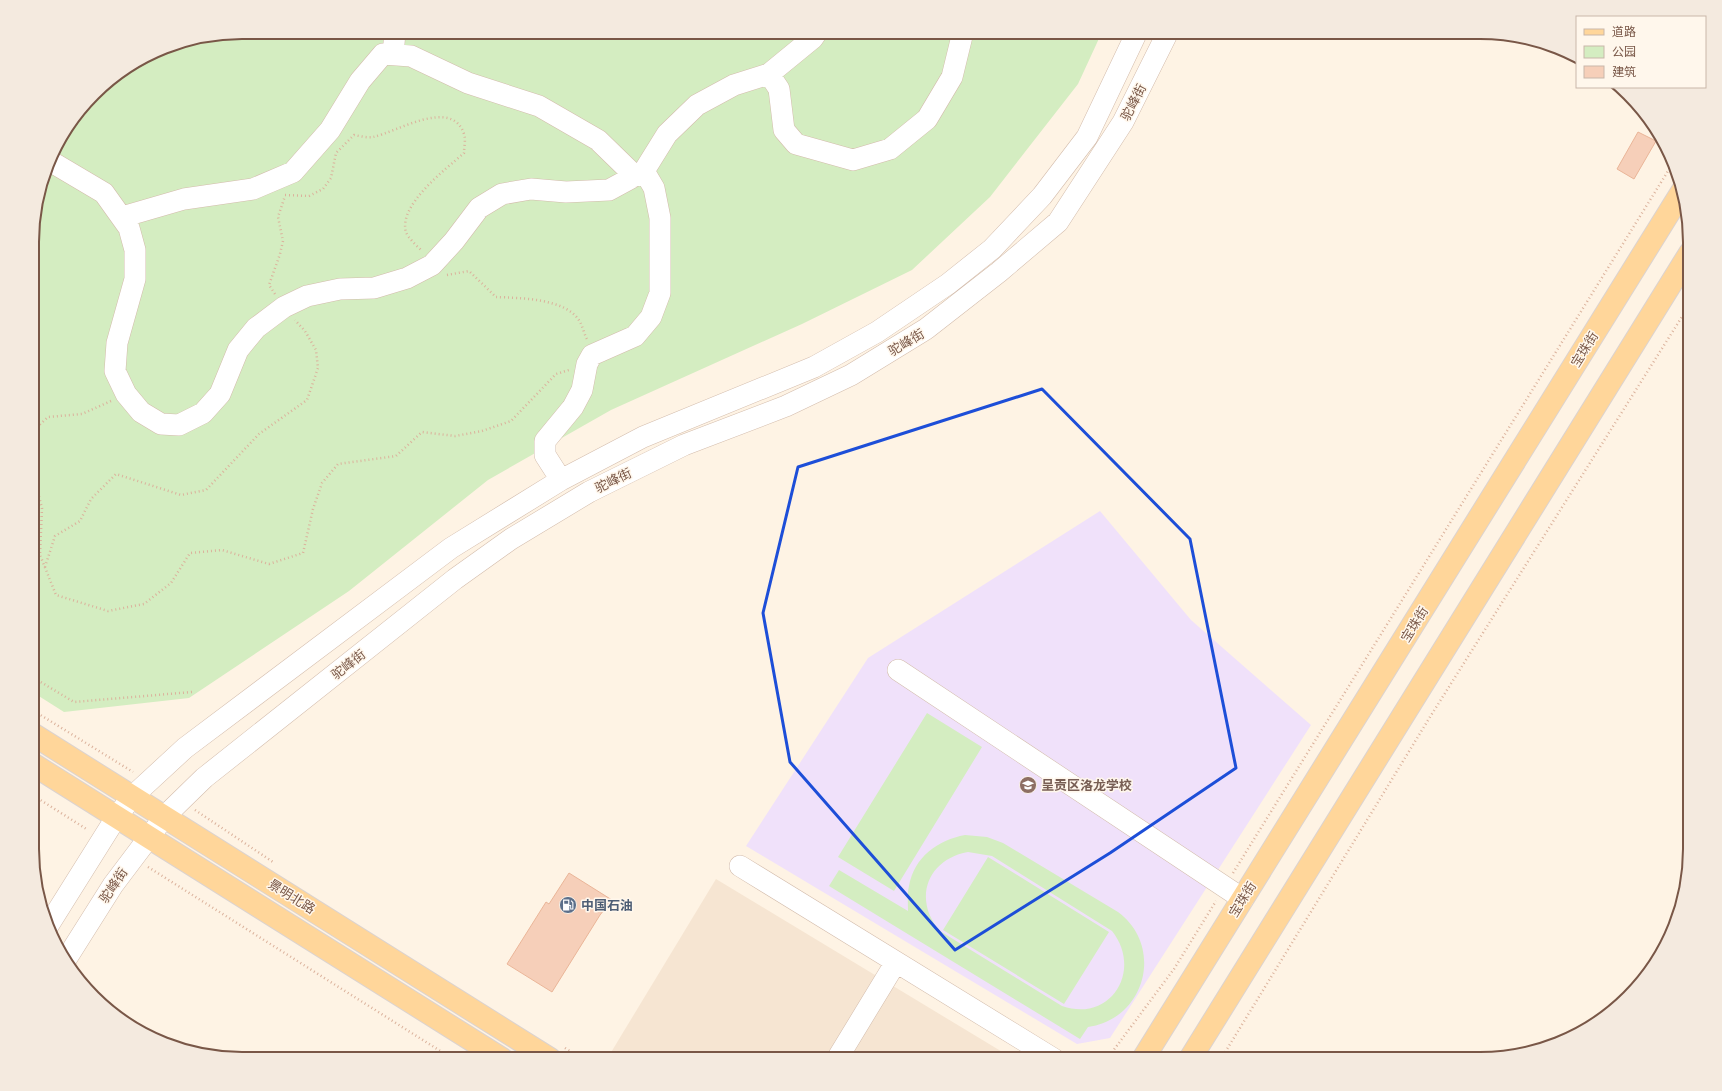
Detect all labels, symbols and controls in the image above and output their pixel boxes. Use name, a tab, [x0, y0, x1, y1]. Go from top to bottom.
legend	[1576, 16, 1706, 88]
text: 道路	[1612, 24, 1636, 39]
text: 公园	[1612, 44, 1636, 59]
text: 建筑	[1612, 64, 1636, 79]
street label: 驼峰街	[1117, 81, 1149, 123]
street label: 驼峰街	[885, 325, 927, 359]
street label: 宝珠街	[1567, 328, 1601, 370]
street label: 驼峰街	[592, 464, 634, 496]
street label: 宝珠街	[1397, 603, 1431, 645]
street label: 驼峰街	[328, 646, 368, 682]
school or university icon: 呈贡区洛龙学校	[1018, 775, 1038, 795]
place label: 呈贡区洛龙学校	[1041, 777, 1132, 793]
street label: 驼峰街	[95, 864, 131, 906]
street label: 景明北路	[266, 875, 318, 917]
street label: 宝珠街	[1225, 878, 1259, 920]
fuel station icon: 中国石油	[558, 895, 578, 915]
place label: 中国石油	[581, 897, 633, 913]

